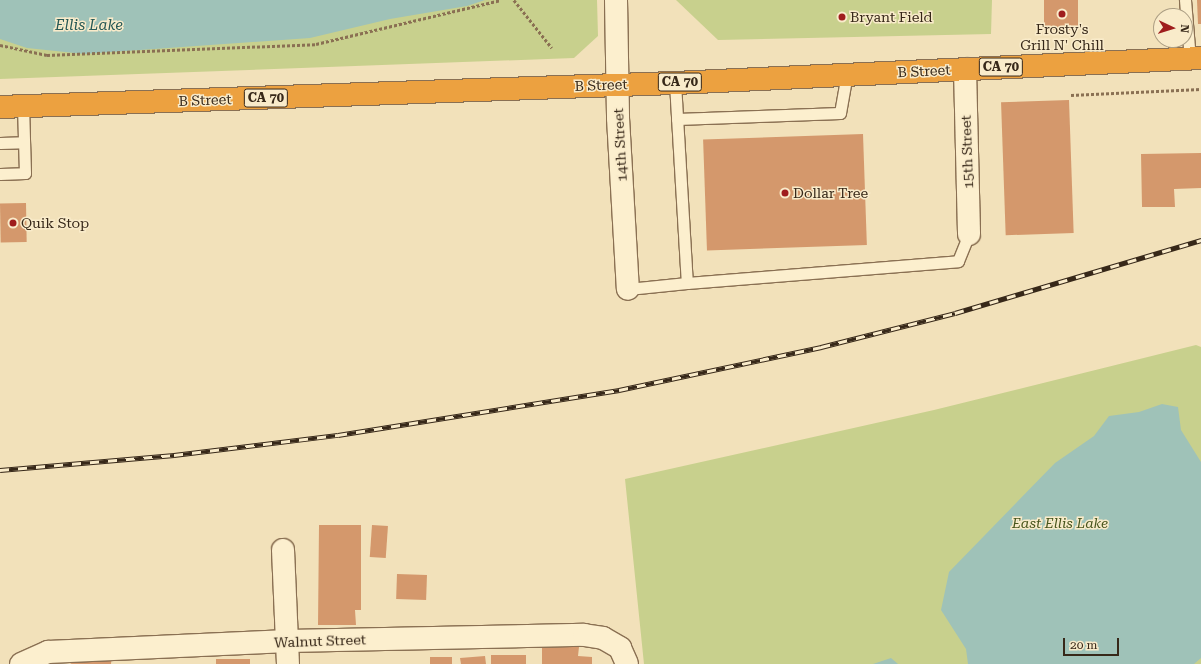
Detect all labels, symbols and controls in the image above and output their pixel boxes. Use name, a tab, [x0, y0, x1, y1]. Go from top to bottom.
north arrow	[1153, 8, 1193, 48]
place label: Bryant Field	[850, 9, 932, 25]
marker: Frosty's Grill N' Chill	[1057, 9, 1067, 19]
marker: Bryant Field	[837, 12, 847, 22]
water label: Ellis Lake	[55, 17, 123, 35]
place label: Frosty's Grill N' Chill	[1020, 21, 1104, 54]
text: N	[1178, 24, 1191, 33]
road number: CA 70	[978, 56, 1024, 78]
street label: B Street	[897, 61, 951, 81]
road number: CA 70	[657, 71, 703, 93]
street label: B Street	[574, 76, 628, 94]
road number: CA 70	[243, 87, 289, 109]
street label: B Street	[178, 91, 232, 109]
street label: 14th Street	[610, 108, 630, 182]
street label: 15th Street	[957, 115, 977, 189]
place label: Dollar Tree	[793, 185, 868, 201]
marker: Dollar Tree	[780, 188, 790, 198]
place label: Quik Stop	[21, 215, 89, 231]
marker: Quik Stop	[8, 218, 18, 228]
park label: East Ellis Lake	[1012, 515, 1108, 531]
scale bar	[1065, 630, 1121, 656]
street label: Walnut Street	[274, 631, 366, 651]
text: 20 m	[1070, 638, 1097, 652]

